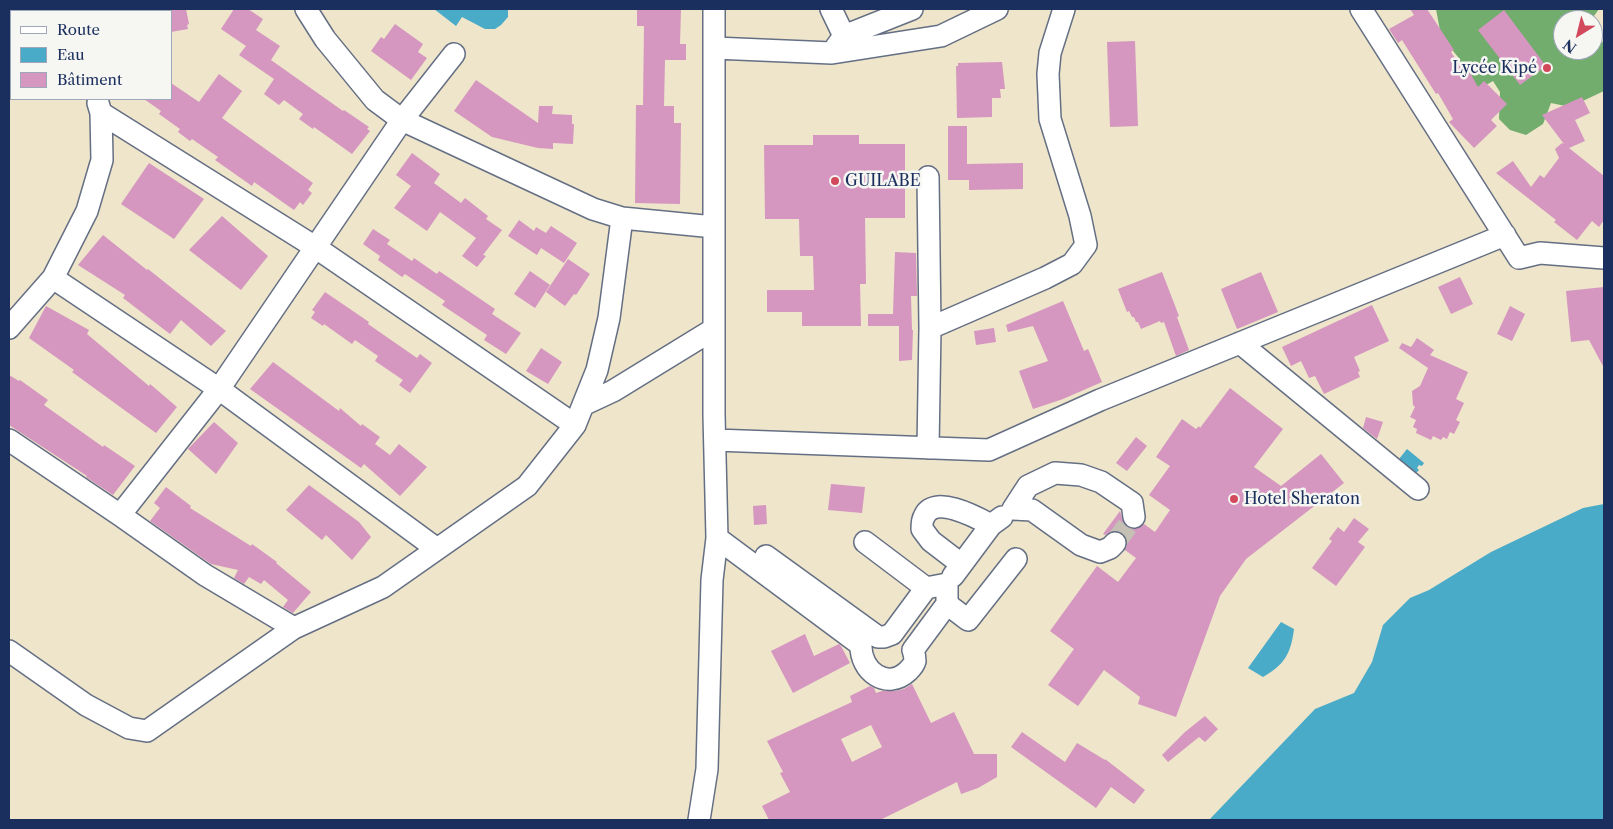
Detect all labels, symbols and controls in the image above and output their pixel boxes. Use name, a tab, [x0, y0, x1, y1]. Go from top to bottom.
legend	[10, 10, 172, 100]
north arrow	[1553, 10, 1603, 60]
text: Route	[57, 20, 100, 39]
text: N	[1560, 35, 1580, 57]
text: Eau	[57, 45, 85, 64]
place label: Lycée Kipé	[1452, 58, 1537, 78]
marker: Lycée Kipé	[1541, 62, 1553, 74]
text: Bâtiment	[57, 70, 122, 89]
place label: GUILABE	[845, 171, 921, 191]
marker: GUILABE	[829, 175, 841, 187]
place label: Hotel Sheraton	[1244, 489, 1360, 509]
marker: Hotel Sheraton	[1228, 493, 1240, 505]

